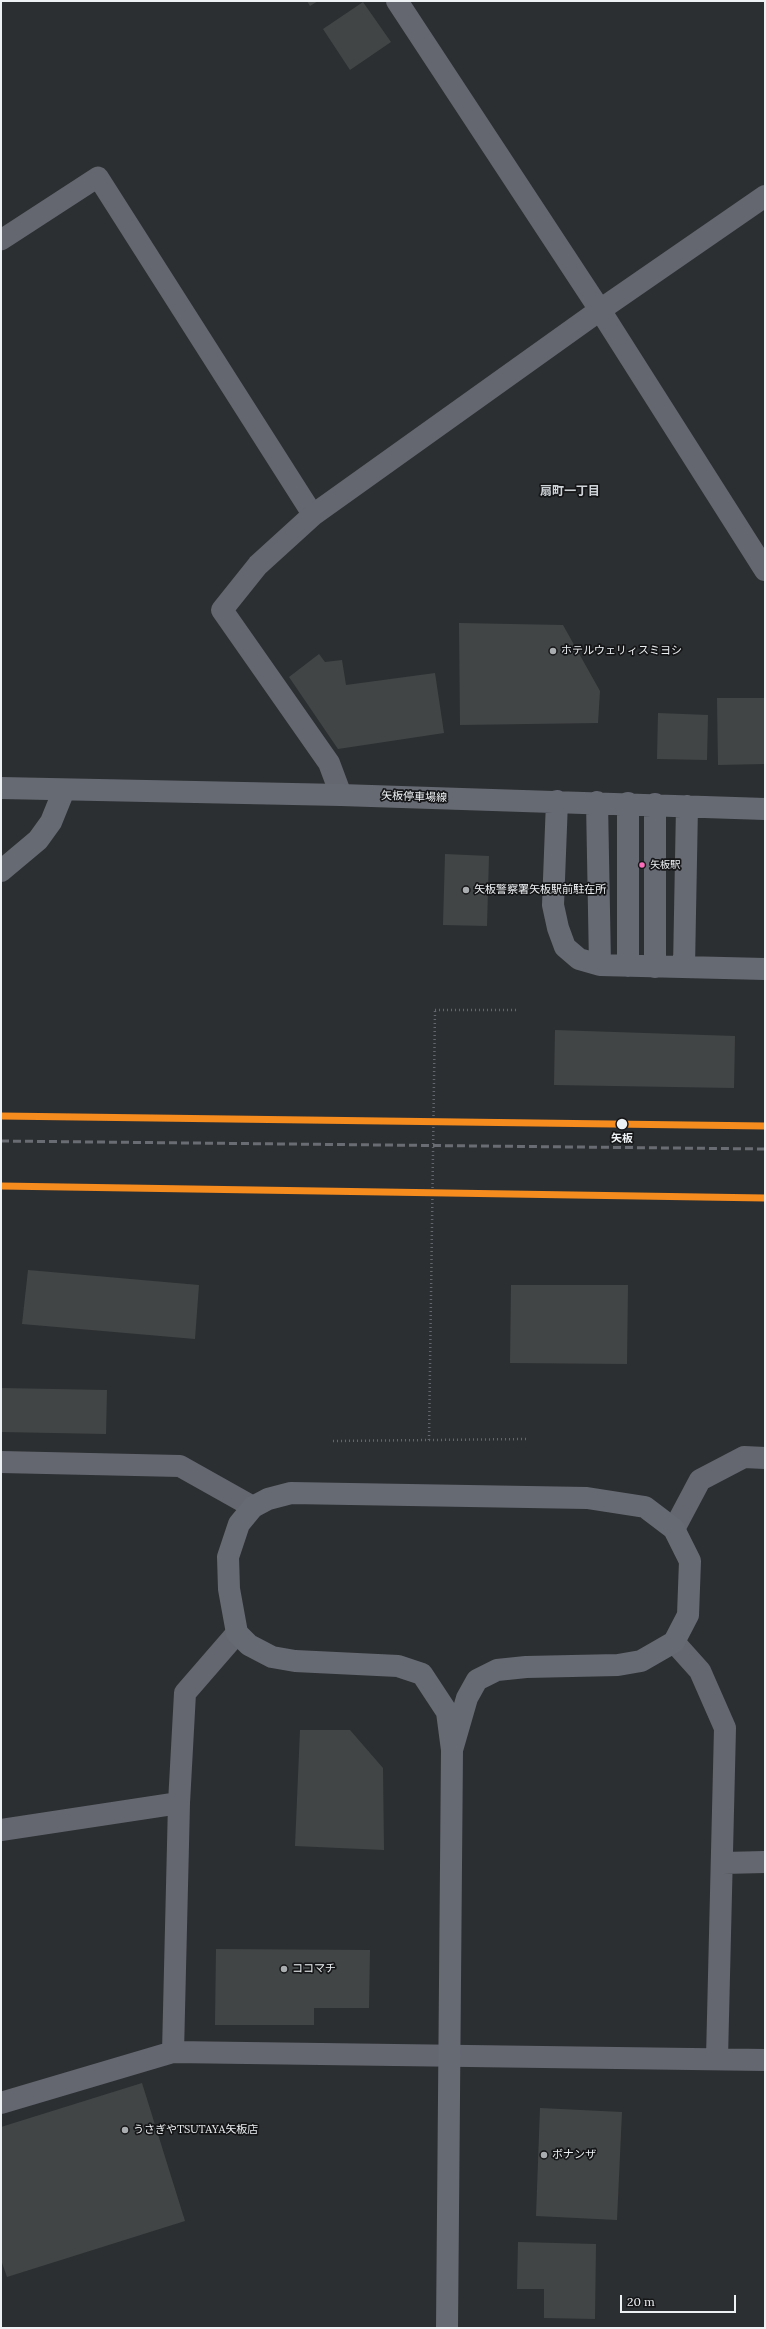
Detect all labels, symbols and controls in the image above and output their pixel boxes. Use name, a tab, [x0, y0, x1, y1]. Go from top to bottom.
district label: 扇町一丁目	[540, 485, 600, 499]
place label: ホテルウェリィスミヨシ	[561, 644, 682, 658]
marker: ホテルウェリィスミヨシ	[548, 646, 558, 656]
street label: 矢板停車場線	[381, 789, 447, 805]
place label: 矢板駅	[650, 859, 680, 871]
marker: 矢板駅	[637, 860, 647, 870]
place label: 矢板警察署矢板駅前駐在所	[474, 883, 606, 897]
marker: 矢板警察署矢板駅前駐在所	[461, 885, 471, 895]
marker: 矢板	[615, 1117, 629, 1131]
place label: 矢板	[611, 1132, 633, 1146]
place label: ココマチ	[292, 1962, 336, 1976]
marker: ココマチ	[279, 1964, 289, 1974]
place label: うさぎやTSUTAYA矢板店	[133, 2123, 258, 2137]
marker: うさぎやTSUTAYA矢板店	[120, 2125, 130, 2135]
place label: ボナンザ	[552, 2148, 596, 2162]
marker: ボナンザ	[539, 2150, 549, 2160]
scale bar	[622, 2287, 738, 2313]
text: 20 m	[627, 2294, 655, 2309]

